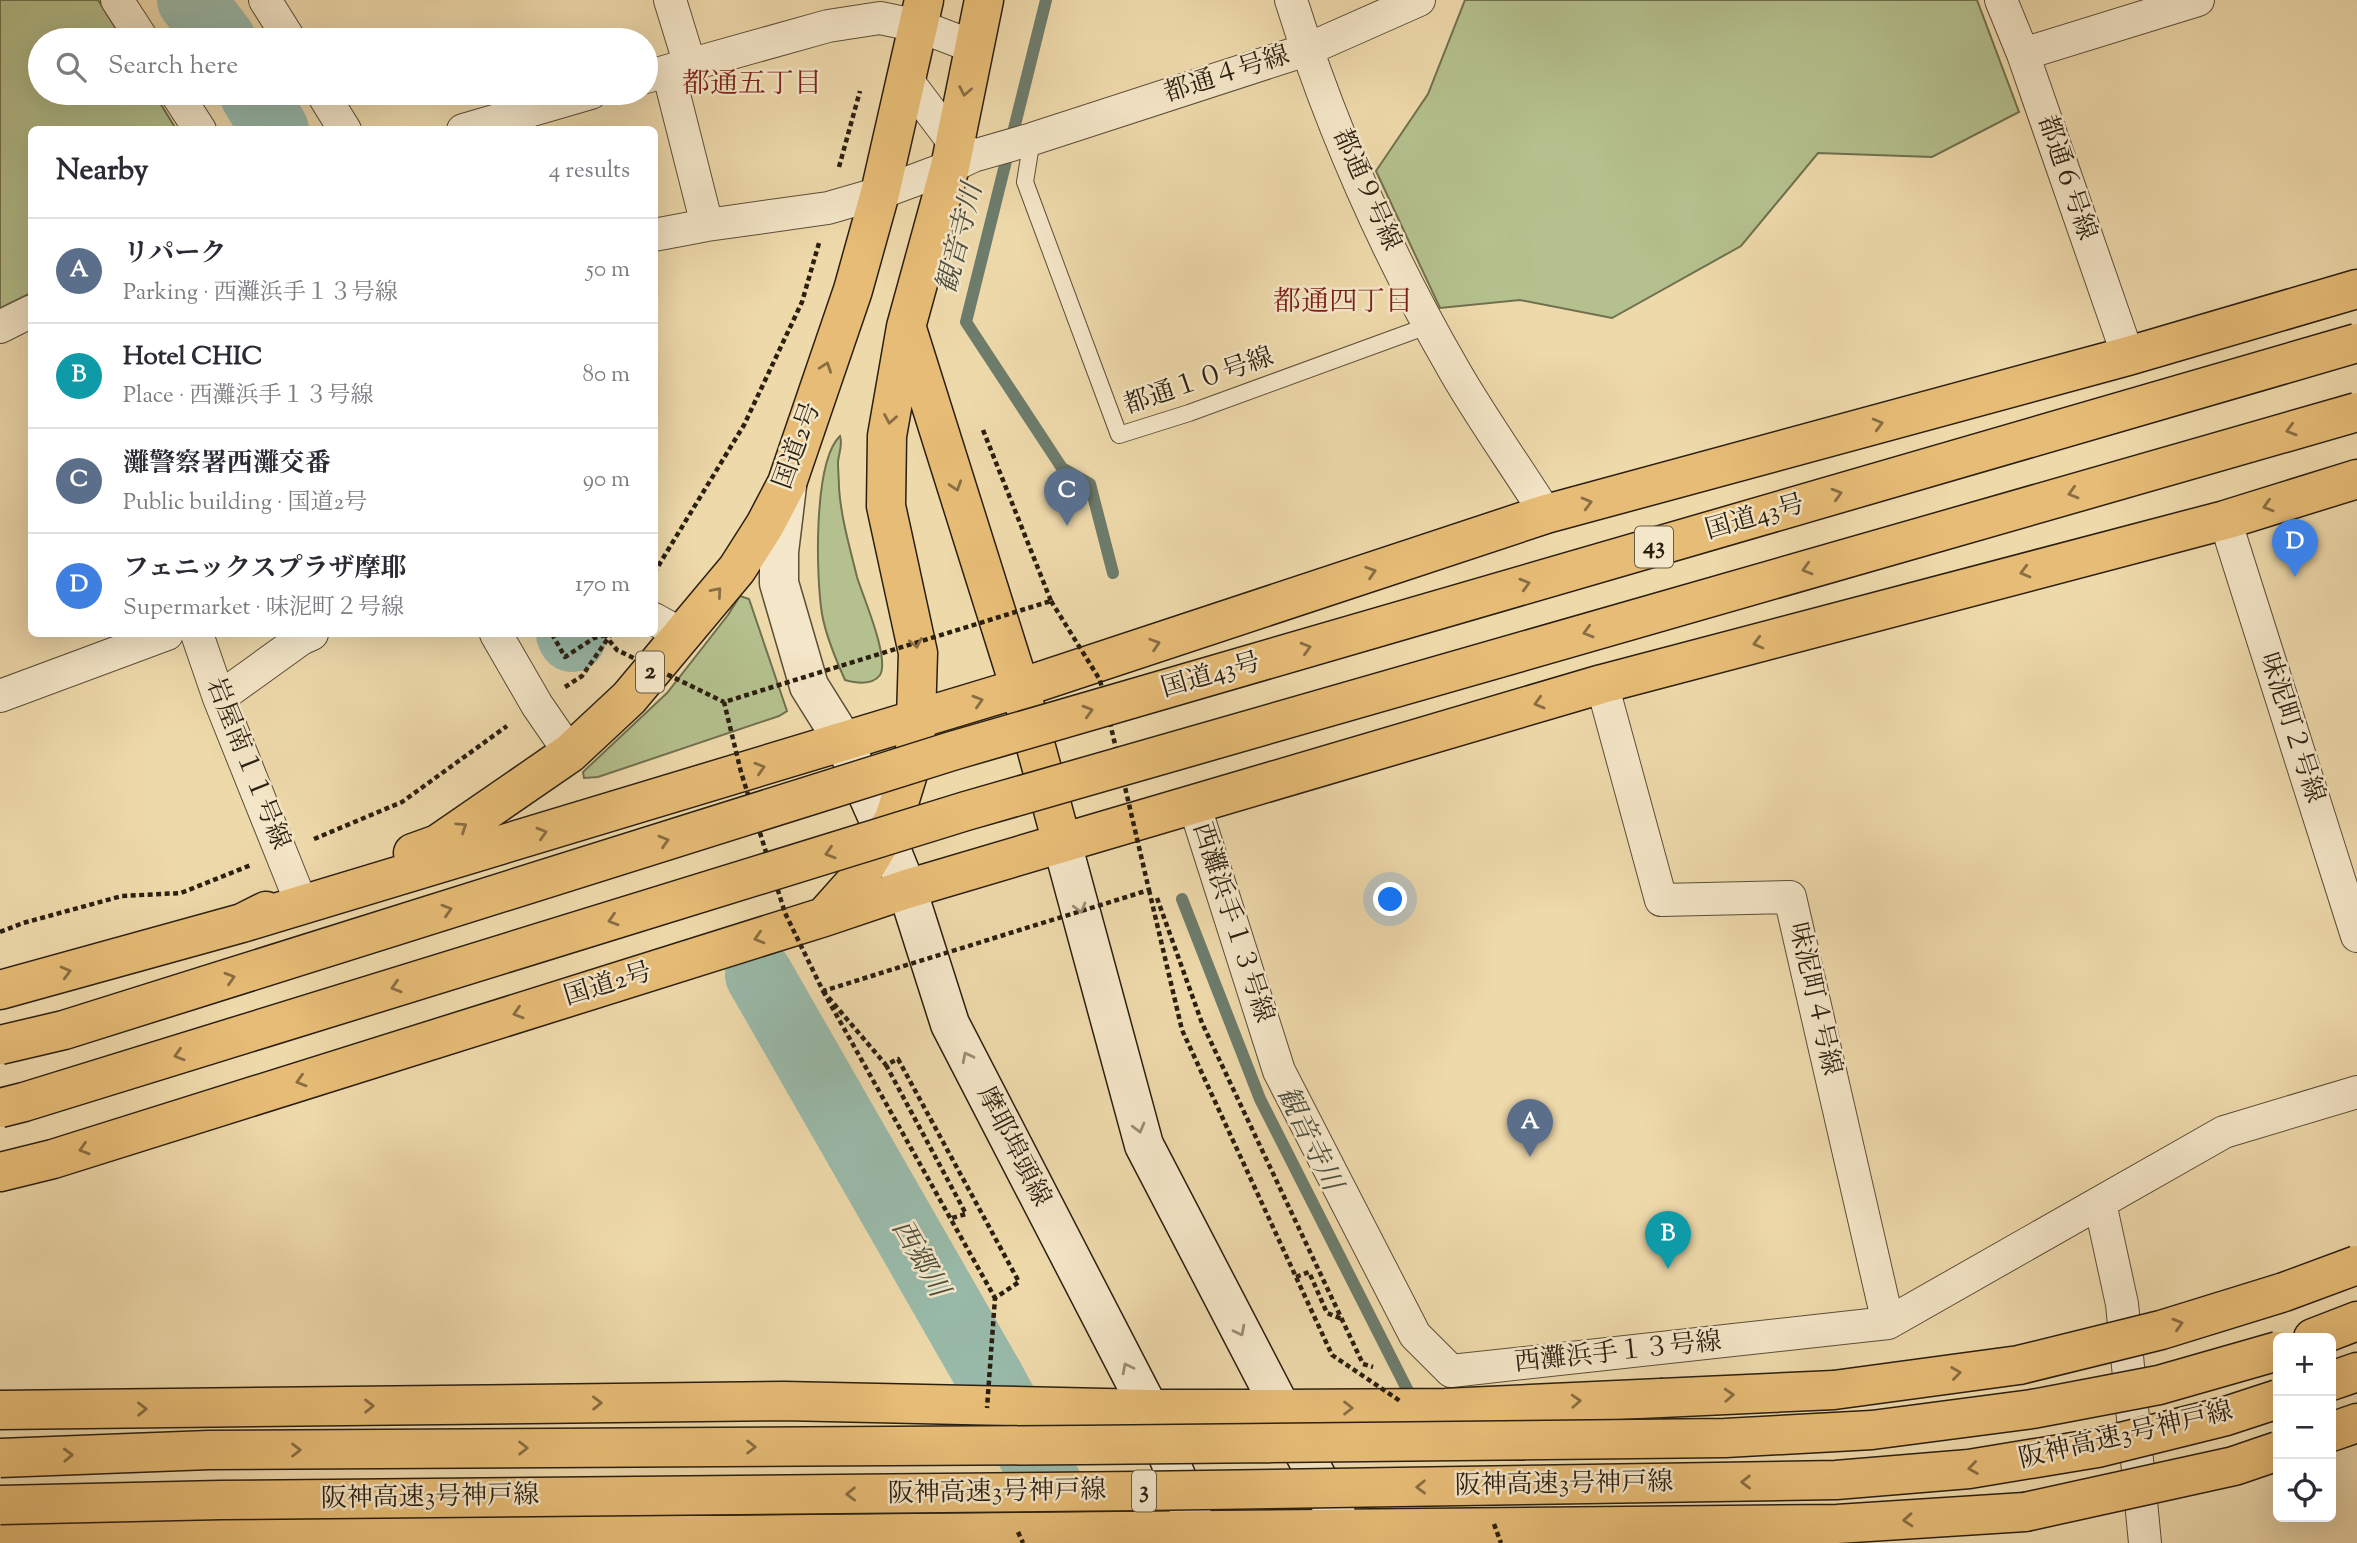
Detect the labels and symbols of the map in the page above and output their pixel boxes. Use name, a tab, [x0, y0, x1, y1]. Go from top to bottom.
street label: 都通４号線	[1159, 37, 1295, 113]
district label: 都通五丁目	[682, 65, 822, 105]
one-way arrow	[958, 85, 973, 97]
street label: 都通６号線	[2027, 111, 2105, 245]
street label: 都通９号線	[1323, 123, 1409, 257]
water label: 観音寺川	[928, 177, 995, 298]
district label: 都通四丁目	[1273, 283, 1413, 323]
street label: 都通１０号線	[1119, 339, 1279, 425]
one-way arrow	[818, 362, 832, 374]
street label: 国道2号	[765, 397, 831, 495]
one-way arrow	[883, 413, 898, 425]
one-way arrow	[1872, 418, 1884, 432]
one-way arrow	[2286, 422, 2298, 437]
pin: C	[1044, 468, 1090, 526]
one-way arrow	[948, 480, 963, 492]
one-way arrow	[2067, 485, 2079, 499]
street label: 国道43号	[1701, 486, 1809, 550]
one-way arrow	[1831, 487, 1843, 502]
one-way arrow	[1581, 496, 1593, 511]
one-way arrow	[2263, 498, 2275, 512]
pin: D	[2272, 519, 2318, 577]
road number: 43	[1635, 526, 1673, 568]
one-way arrow	[1801, 561, 1813, 576]
one-way arrow	[2020, 564, 2032, 579]
one-way arrow	[1364, 566, 1376, 580]
one-way arrow	[1519, 578, 1531, 593]
one-way arrow	[709, 587, 721, 600]
one-way arrow	[1582, 624, 1594, 638]
one-way arrow	[1752, 635, 1764, 649]
one-way arrow	[908, 637, 923, 649]
one-way arrow	[1148, 637, 1160, 652]
one-way arrow	[1300, 641, 1312, 656]
street label: 国道43号	[1157, 644, 1265, 708]
street label: 味泥町２号線	[2249, 648, 2333, 808]
road number: 2	[636, 652, 664, 692]
street label: 岩屋南１１号線	[196, 673, 298, 855]
one-way arrow	[1533, 694, 1545, 709]
one-way arrow	[971, 695, 983, 710]
one-way arrow	[1082, 705, 1094, 720]
one-way arrow	[754, 761, 766, 776]
street label: 西灘浜手１３号線	[1182, 818, 1282, 1028]
one-way arrow	[454, 823, 467, 836]
one-way arrow	[535, 827, 548, 841]
one-way arrow	[658, 835, 670, 850]
one-way arrow	[825, 844, 837, 859]
your location	[1373, 882, 1407, 916]
one-way arrow	[1071, 902, 1086, 914]
one-way arrow	[441, 903, 453, 918]
one-way arrow	[607, 912, 620, 926]
street label: 味泥町４号線	[1778, 919, 1850, 1079]
one-way arrow	[753, 929, 765, 944]
street label: 国道2号	[559, 954, 657, 1016]
one-way arrow	[60, 965, 72, 980]
one-way arrow	[223, 972, 236, 986]
one-way arrow	[390, 979, 402, 994]
one-way arrow	[513, 1005, 525, 1020]
one-way arrow	[173, 1046, 185, 1061]
one-way arrow	[961, 1052, 975, 1064]
one-way arrow	[296, 1073, 308, 1088]
water label: 観音寺川	[1265, 1080, 1352, 1201]
street label: 摩耶埠頭線	[967, 1081, 1059, 1213]
pin: A	[1507, 1099, 1553, 1157]
one-way arrow	[1131, 1122, 1145, 1134]
one-way arrow	[79, 1141, 91, 1156]
pin: B	[1645, 1211, 1691, 1269]
water label: 西郷川	[881, 1213, 959, 1308]
one-way arrow	[2171, 1318, 2183, 1333]
one-way arrow	[1232, 1324, 1245, 1337]
street label: 西灘浜手１３号線	[1513, 1324, 1723, 1382]
one-way arrow	[1122, 1363, 1136, 1375]
one-way arrow	[1950, 1366, 1962, 1381]
one-way arrow	[1724, 1387, 1735, 1402]
street label: 阪神高速3号神戸線	[2015, 1393, 2237, 1479]
one-way arrow	[1570, 1394, 1581, 1409]
one-way arrow	[592, 1395, 602, 1411]
one-way arrow	[364, 1398, 375, 1414]
one-way arrow	[1344, 1400, 1354, 1416]
one-way arrow	[136, 1401, 147, 1416]
one-way arrow	[746, 1439, 756, 1455]
one-way arrow	[518, 1441, 529, 1456]
one-way arrow	[291, 1442, 301, 1458]
one-way arrow	[63, 1448, 74, 1463]
one-way arrow	[1968, 1461, 1979, 1476]
street label: 阪神高速3号神戸線	[1454, 1465, 1674, 1505]
road number: 3	[1132, 1470, 1156, 1512]
street label: 阪神高速3号神戸線	[887, 1473, 1107, 1513]
one-way arrow	[1741, 1474, 1751, 1490]
street label: 阪神高速3号神戸線	[320, 1478, 540, 1518]
one-way arrow	[1415, 1479, 1426, 1495]
one-way arrow	[845, 1486, 855, 1502]
one-way arrow	[1902, 1512, 1913, 1527]

